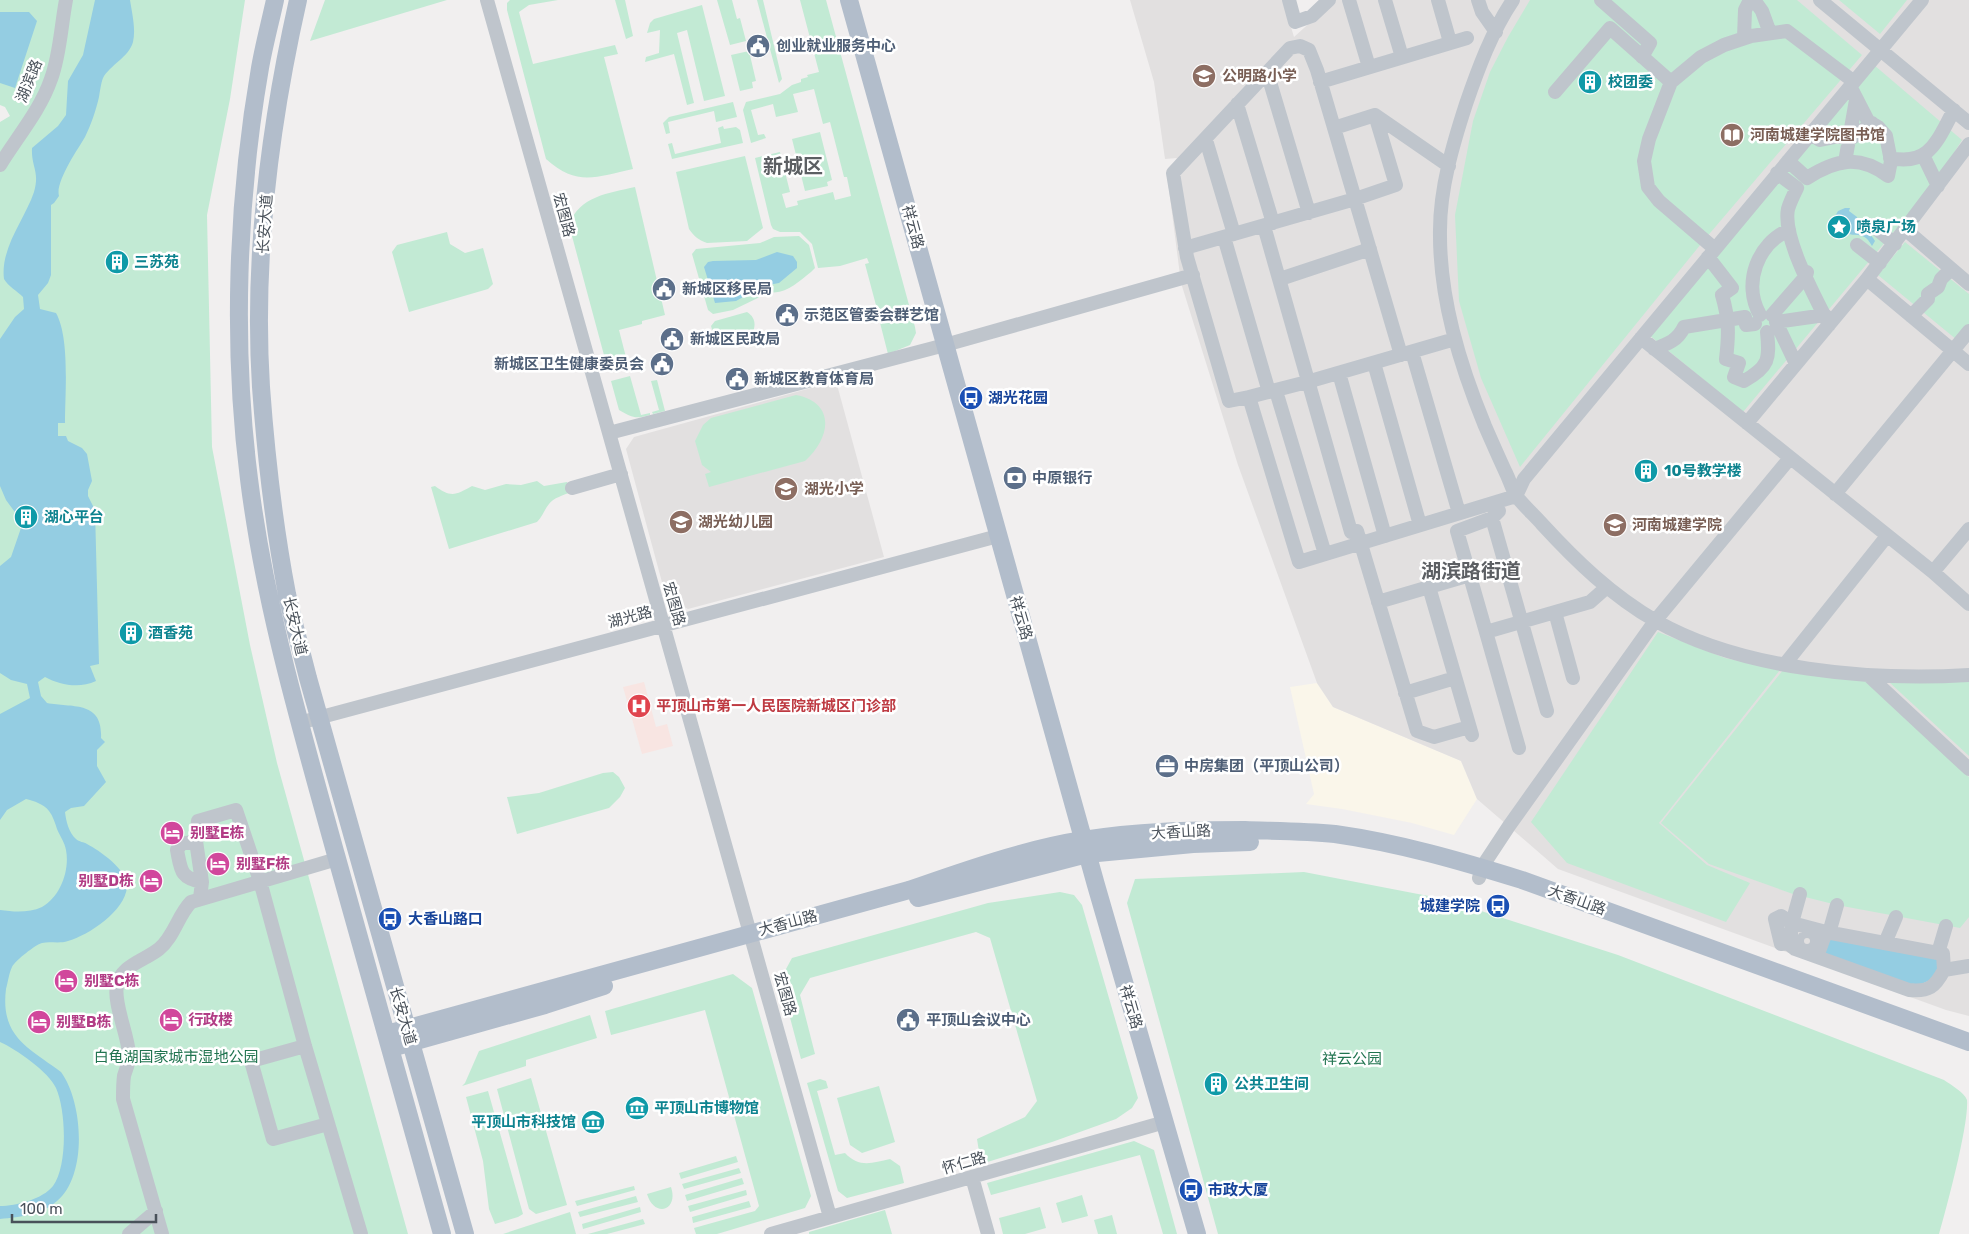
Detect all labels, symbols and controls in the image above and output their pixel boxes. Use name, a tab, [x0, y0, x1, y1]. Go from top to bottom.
public building icon: 创业就业服务中心	[745, 33, 771, 59]
place label: 创业就业服务中心	[776, 37, 896, 55]
street label: 湖滨路	[12, 57, 46, 105]
school or university icon: 公明路小学	[1191, 63, 1217, 89]
place label: 公明路小学	[1222, 67, 1297, 85]
building icon: 校团委	[1577, 69, 1603, 95]
place label: 校团委	[1608, 73, 1653, 91]
library icon: 河南城建学院图书馆	[1719, 122, 1745, 148]
place label: 河南城建学院图书馆	[1750, 126, 1885, 144]
district label: 新城区	[763, 154, 823, 178]
street label: 宏图路	[549, 191, 579, 239]
street label: 长安大道	[254, 193, 276, 255]
street label: 祥云路	[898, 203, 928, 251]
place icon: 喷泉广场	[1826, 214, 1852, 240]
place label: 喷泉广场	[1856, 218, 1916, 236]
building icon: 三苏苑	[104, 249, 130, 275]
place label: 三苏苑	[134, 253, 179, 271]
public building icon: 新城区移民局	[651, 276, 677, 302]
place label: 新城区移民局	[682, 280, 772, 298]
public building icon: 示范区管委会群艺馆	[774, 302, 800, 328]
place label: 示范区管委会群艺馆	[804, 306, 939, 324]
public building icon: 新城区民政局	[659, 326, 685, 352]
place label: 新城区民政局	[690, 330, 780, 348]
public building icon: 新城区卫生健康委员会	[649, 351, 675, 377]
place label: 新城区卫生健康委员会	[494, 355, 644, 373]
public building icon: 新城区教育体育局	[724, 366, 750, 392]
place label: 新城区教育体育局	[754, 370, 874, 388]
bus stop icon: 湖光花园	[958, 385, 984, 411]
place label: 湖光花园	[988, 389, 1048, 407]
building icon: 10号教学楼	[1633, 458, 1659, 484]
place label: 10号教学楼	[1664, 462, 1742, 480]
bank icon: 中原银行	[1002, 465, 1028, 491]
place label: 中原银行	[1032, 469, 1092, 487]
school or university icon: 湖光小学	[773, 476, 799, 502]
place label: 湖光小学	[804, 480, 864, 498]
building icon: 湖心平台	[13, 504, 39, 530]
place label: 湖心平台	[44, 508, 104, 526]
school or university icon: 湖光幼儿园	[668, 509, 694, 535]
school or university icon: 河南城建学院	[1602, 512, 1628, 538]
place label: 湖光幼儿园	[698, 513, 773, 531]
place label: 河南城建学院	[1632, 516, 1722, 534]
district label: 湖滨路街道	[1421, 559, 1521, 583]
street label: 宏图路	[659, 580, 689, 628]
street label: 祥云路	[1006, 594, 1036, 642]
street label: 长安大道	[279, 595, 311, 657]
street label: 湖光路	[606, 602, 654, 632]
building icon: 酒香苑	[118, 620, 144, 646]
place label: 酒香苑	[148, 624, 193, 642]
hospital icon: 平顶山市第一人民医院新城区门诊部	[626, 693, 652, 719]
place label: 平顶山市第一人民医院新城区门诊部	[656, 697, 896, 715]
office icon: 中房集团（平顶山公司）	[1154, 753, 1180, 779]
place label: 中房集团（平顶山公司）	[1184, 757, 1349, 775]
hotel icon: 别墅E栋	[159, 820, 185, 846]
street label: 大香山路	[1151, 821, 1211, 843]
place label: 别墅E栋	[190, 824, 245, 842]
hotel icon: 别墅F栋	[205, 851, 231, 877]
place label: 别墅F栋	[236, 855, 290, 873]
hotel icon: 别墅D栋	[138, 868, 164, 894]
place label: 别墅D栋	[78, 872, 134, 890]
street label: 大香山路	[1546, 881, 1608, 919]
bus stop icon: 城建学院	[1485, 893, 1511, 919]
place label: 城建学院	[1420, 897, 1480, 915]
bus stop icon: 大香山路口	[377, 906, 403, 932]
street label: 大香山路	[757, 907, 819, 939]
place label: 大香山路口	[408, 910, 483, 928]
hotel icon: 别墅C栋	[53, 968, 79, 994]
street label: 宏图路	[770, 970, 800, 1018]
place label: 别墅C栋	[84, 972, 140, 990]
street label: 祥云路	[1116, 983, 1146, 1031]
street label: 长安大道	[386, 985, 420, 1047]
hotel icon: 行政楼	[158, 1007, 184, 1033]
public building icon: 平顶山会议中心	[895, 1007, 921, 1033]
hotel icon: 别墅B栋	[26, 1009, 52, 1035]
place label: 行政楼	[188, 1011, 233, 1029]
place label: 平顶山会议中心	[926, 1011, 1031, 1029]
place label: 别墅B栋	[56, 1013, 112, 1031]
park label: 白龟湖国家城市湿地公园	[93, 1048, 259, 1066]
park label: 祥云公园	[1322, 1050, 1382, 1068]
building icon: 公共卫生间	[1203, 1071, 1229, 1097]
place label: 公共卫生间	[1234, 1075, 1309, 1093]
museum icon: 平顶山市博物馆	[624, 1095, 650, 1121]
place label: 平顶山市博物馆	[654, 1099, 759, 1117]
museum icon: 平顶山市科技馆	[580, 1109, 606, 1135]
place label: 平顶山市科技馆	[471, 1113, 576, 1131]
street label: 怀仁路	[940, 1148, 988, 1178]
bus stop icon: 市政大厦	[1178, 1177, 1204, 1203]
place label: 市政大厦	[1208, 1181, 1268, 1199]
scale bar	[12, 1192, 156, 1224]
text: 100 m	[20, 1200, 62, 1218]

